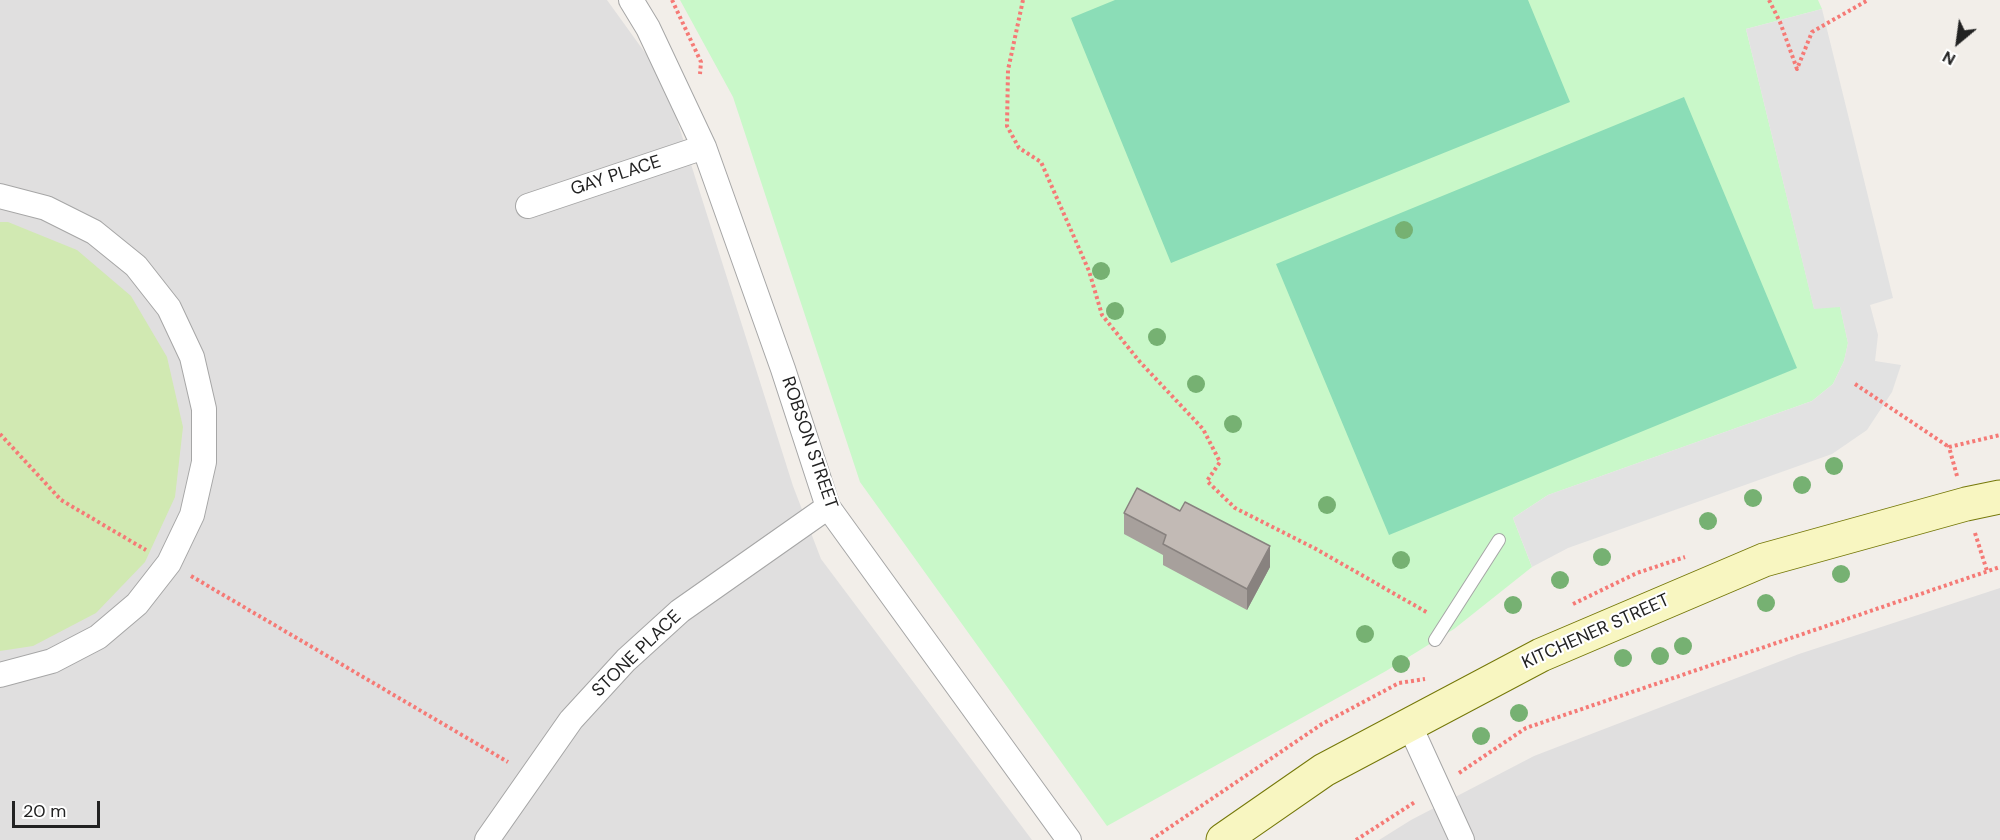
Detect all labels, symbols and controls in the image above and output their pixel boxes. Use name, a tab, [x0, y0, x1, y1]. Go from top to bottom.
north arrow	[1928, 12, 1988, 72]
text: N	[1939, 46, 1959, 70]
street label: GAY PLACE	[568, 151, 664, 201]
street label: ROBSON STREET	[776, 374, 842, 512]
street label: KITCHENER STREET	[1519, 590, 1673, 674]
street label: STONE PLACE	[588, 606, 686, 702]
scale bar	[15, 789, 104, 827]
text: 20 m	[23, 799, 66, 823]

